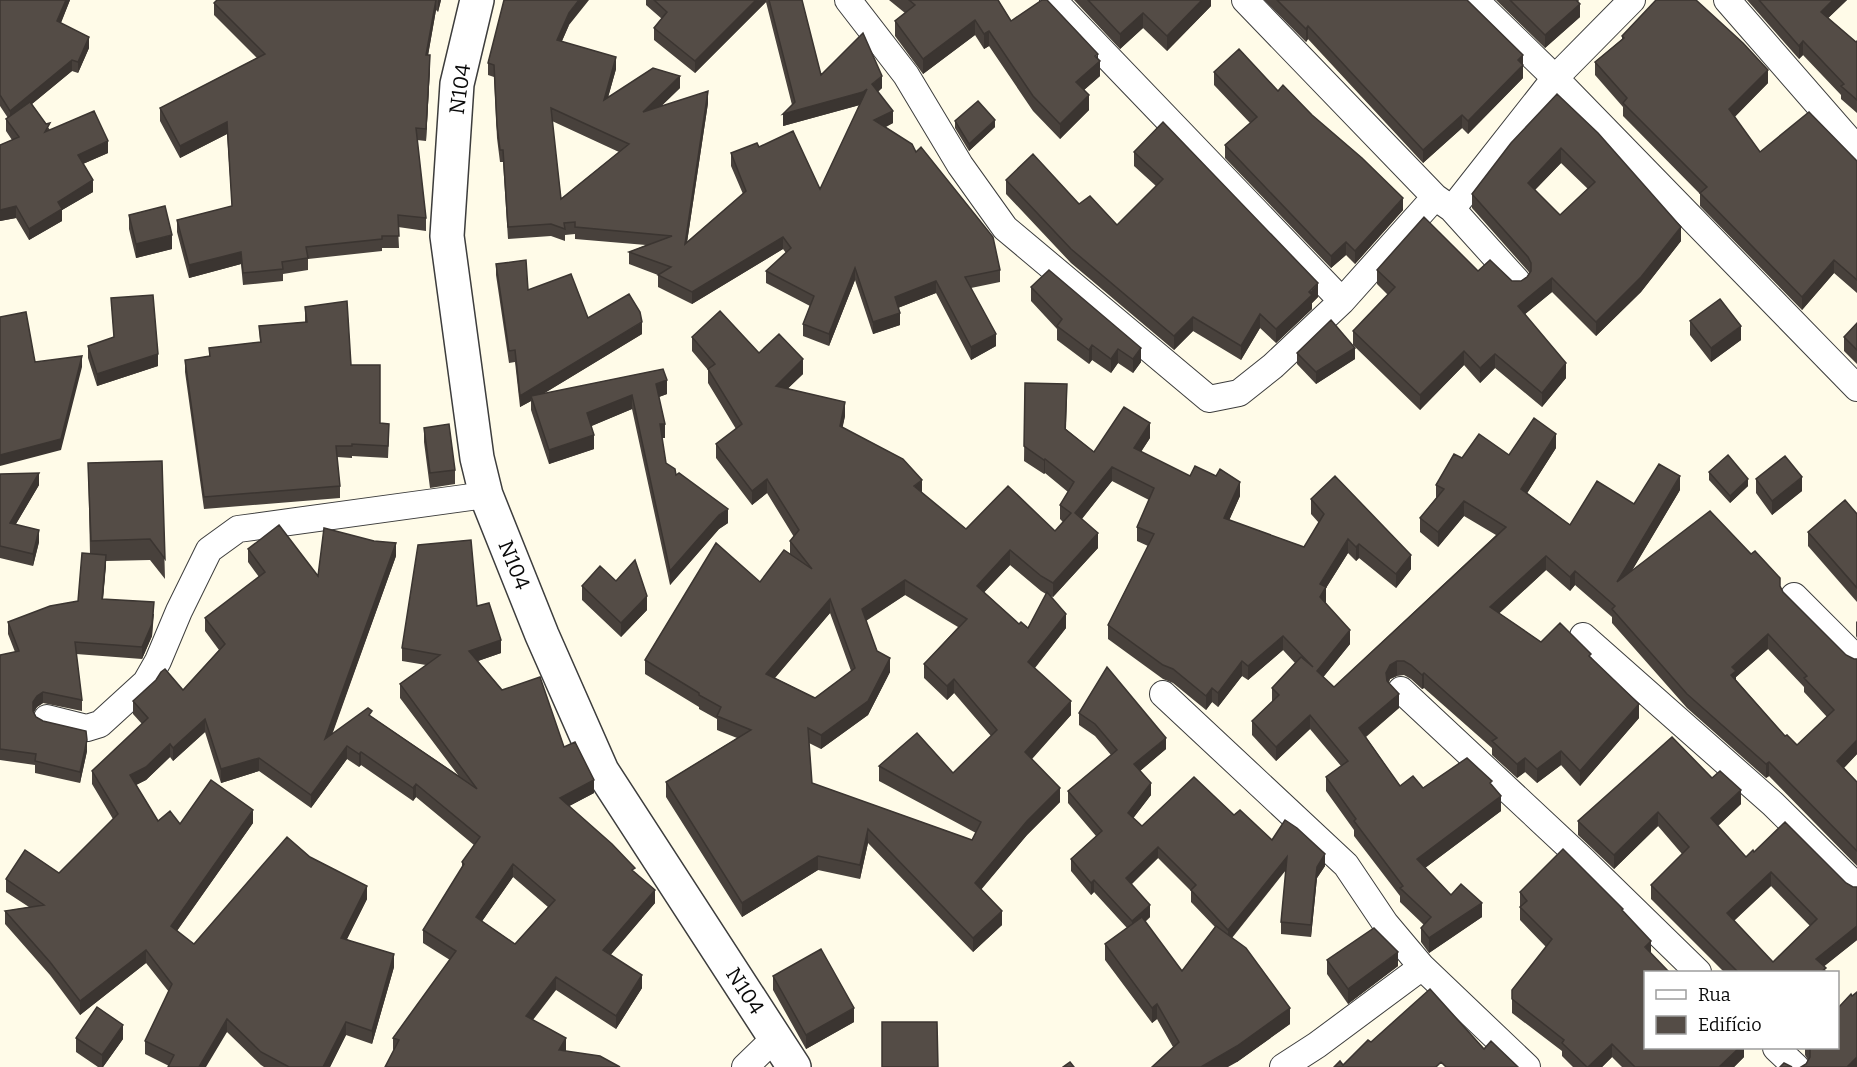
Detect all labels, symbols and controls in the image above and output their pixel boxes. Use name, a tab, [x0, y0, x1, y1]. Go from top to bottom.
street label: N104	[444, 62, 476, 116]
street label: N104	[492, 537, 536, 593]
street label: N104	[720, 963, 770, 1019]
legend	[1644, 971, 1839, 1049]
text: Rua	[1698, 984, 1731, 1006]
text: Edifício	[1698, 1014, 1762, 1036]

